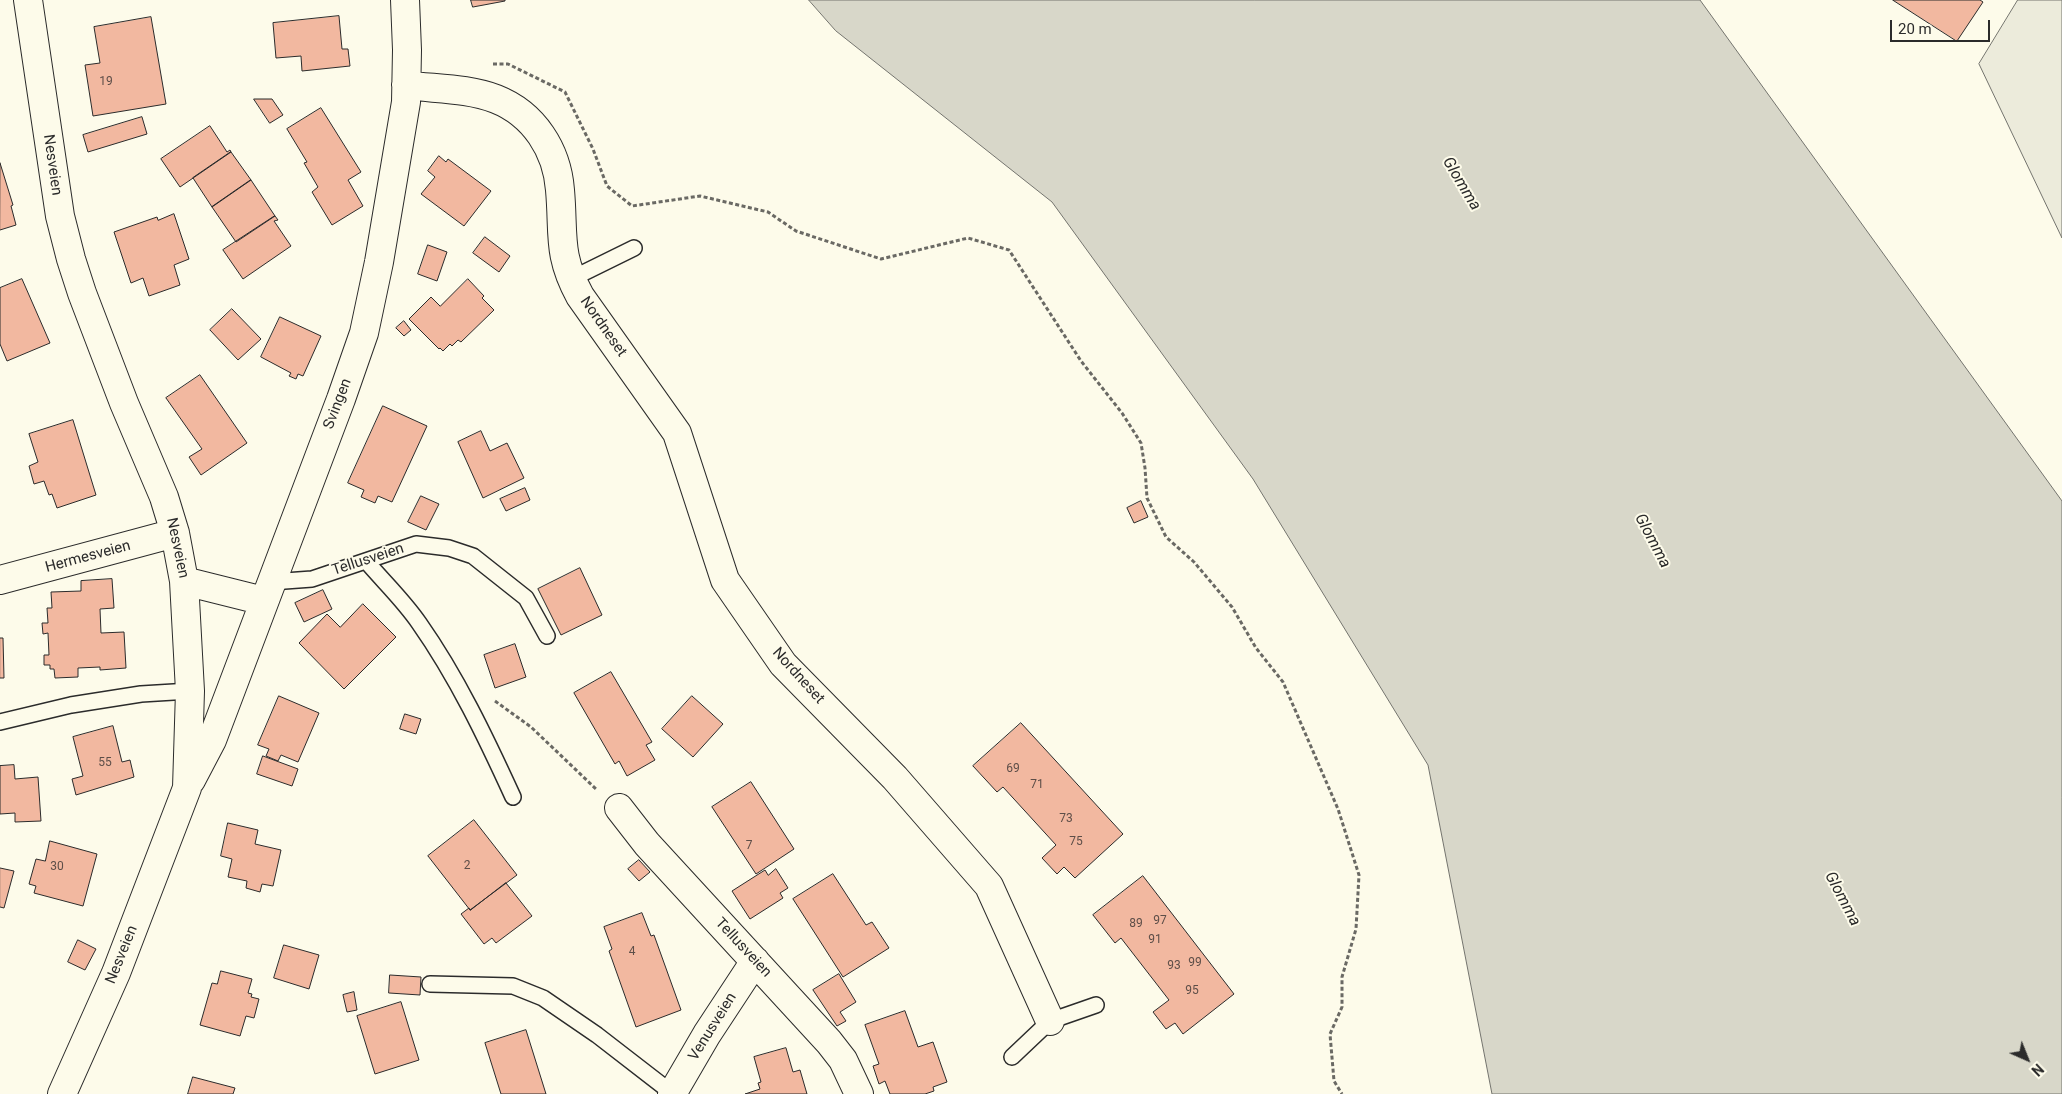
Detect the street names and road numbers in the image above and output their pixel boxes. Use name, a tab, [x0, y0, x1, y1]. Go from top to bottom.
street label: Nesveien	[39, 133, 65, 197]
street label: Nordneset	[576, 293, 630, 361]
street label: Svingen	[320, 376, 356, 432]
street label: Nesveien	[162, 516, 192, 580]
street label: Hermesveien	[43, 537, 133, 577]
street label: Tellusveien	[330, 540, 406, 580]
street label: Nordneset	[768, 644, 828, 708]
street label: Tellusveien	[711, 915, 775, 981]
street label: Nesveien	[102, 923, 142, 987]
street label: Venusveien	[685, 990, 741, 1064]

